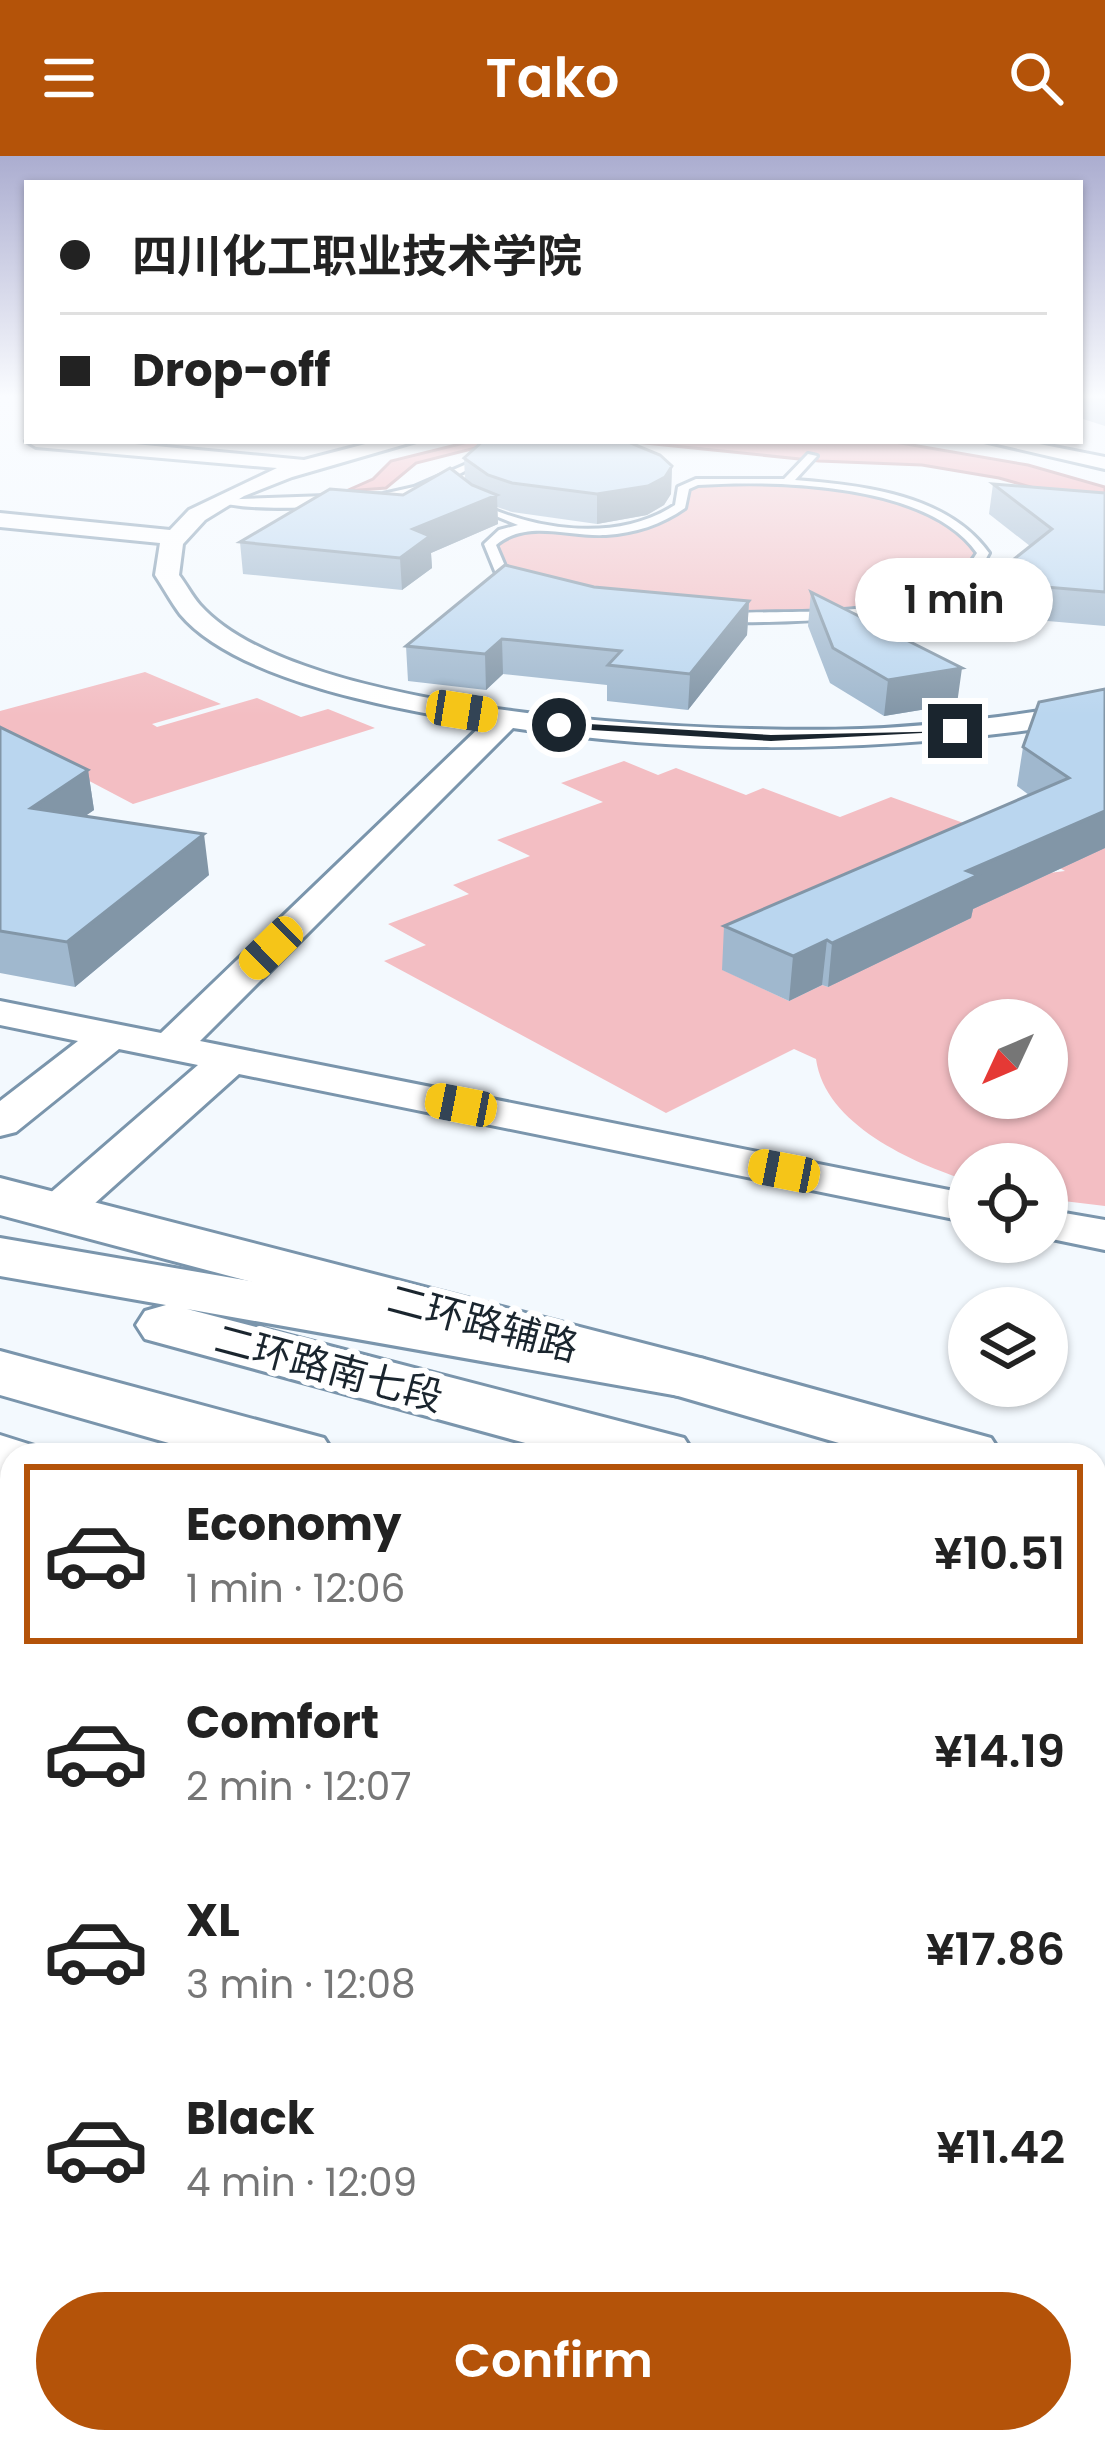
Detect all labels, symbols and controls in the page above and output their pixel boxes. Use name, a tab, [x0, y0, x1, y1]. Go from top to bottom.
text: Tako	[486, 40, 619, 116]
icon: menu	[36, 45, 102, 111]
icon: search	[1003, 45, 1069, 111]
text: 四川化工职业技术学院	[132, 225, 582, 288]
text: Drop-off	[132, 339, 330, 402]
callout: 1 min	[856, 557, 1054, 641]
text: 1 min	[904, 572, 1004, 627]
car	[424, 688, 500, 734]
route start	[532, 698, 586, 752]
route end	[928, 704, 982, 758]
car	[233, 910, 309, 986]
north arrow	[948, 999, 1068, 1119]
map controls	[948, 999, 1068, 1407]
car	[422, 1080, 500, 1130]
button: locate	[948, 1143, 1068, 1263]
car	[745, 1146, 823, 1196]
street label: 二环路辅路	[382, 1271, 584, 1375]
button: layers	[948, 1287, 1068, 1407]
street label: 二环路南七段	[209, 1311, 449, 1425]
text: Economy	[186, 1493, 401, 1556]
icon: car	[42, 1500, 150, 1608]
text: ¥10.51	[934, 1522, 1065, 1585]
text: 1 min · 12:06	[186, 1561, 405, 1616]
text: Comfort	[186, 1691, 379, 1754]
icon: car	[42, 1698, 150, 1806]
text: ¥14.19	[934, 1720, 1065, 1783]
text: 2 min · 12:07	[186, 1759, 412, 1814]
text: XL	[186, 1889, 240, 1952]
icon: car	[42, 1896, 150, 2004]
text: ¥17.86	[926, 1918, 1065, 1981]
text: 3 min · 12:08	[186, 1957, 416, 2012]
text: Black	[186, 2087, 315, 2150]
icon: car	[42, 2094, 150, 2202]
text: ¥11.42	[937, 2116, 1065, 2179]
text: 4 min · 12:09	[186, 2155, 417, 2210]
button: Confirm	[36, 2292, 1071, 2430]

